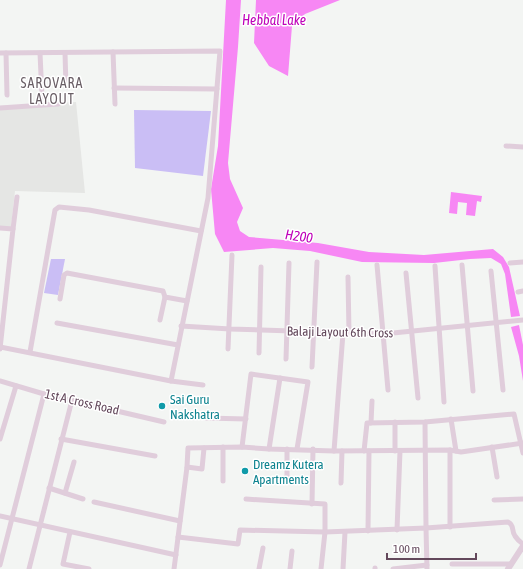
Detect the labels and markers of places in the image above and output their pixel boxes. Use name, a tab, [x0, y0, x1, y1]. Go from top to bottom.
place label: Sai Guru Nakshatra	[170, 392, 220, 422]
marker: Sai Guru Nakshatra	[157, 401, 167, 411]
place label: Dreamz Kutera Apartments	[253, 457, 324, 487]
marker: Dreamz Kutera Apartments	[240, 466, 250, 476]

